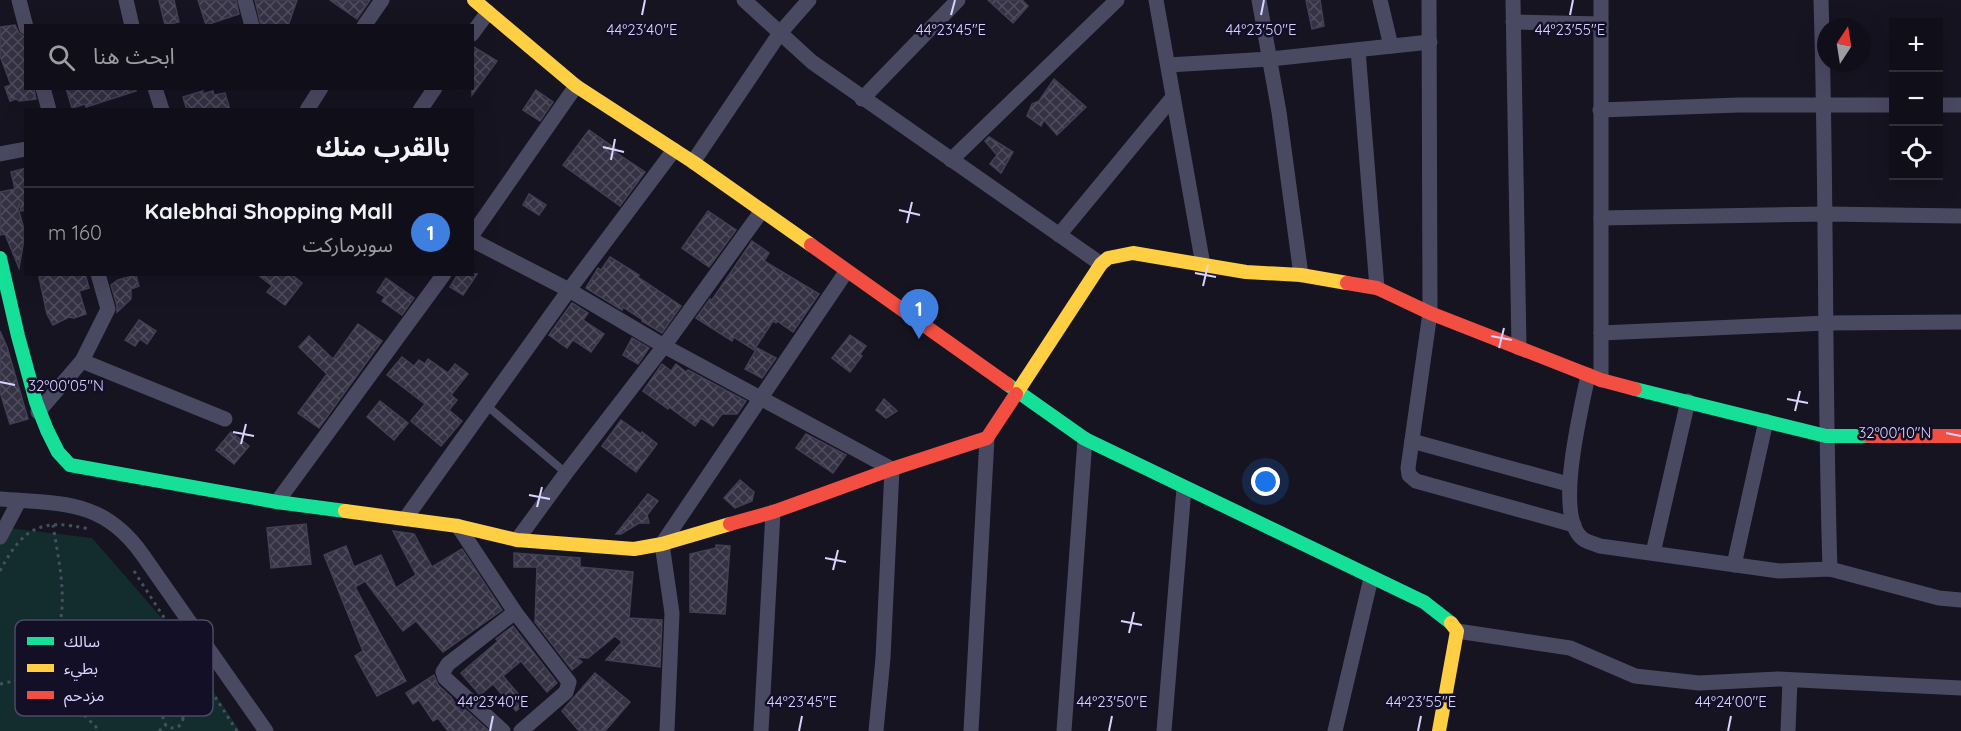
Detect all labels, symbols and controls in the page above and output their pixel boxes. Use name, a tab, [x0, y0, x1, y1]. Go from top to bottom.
north arrow	[1817, 18, 1871, 72]
map controls	[1889, 18, 1943, 180]
button: +	[1889, 18, 1943, 72]
text: 44°23'40"E	[607, 20, 677, 39]
text: 44°23'45"E	[916, 20, 986, 39]
text: 44°23'50"E	[1225, 20, 1297, 39]
text: 44°23'55"E	[1535, 20, 1605, 39]
search box	[24, 24, 474, 90]
icon: search	[45, 41, 78, 74]
text: ابحث هنا	[93, 42, 175, 70]
button: −	[1889, 72, 1943, 126]
button: locate	[1889, 126, 1943, 180]
text: بالقرب منك	[316, 130, 450, 163]
text: Kalebhai Shopping Mall	[145, 197, 393, 225]
text: 160 m	[48, 220, 102, 245]
text: 1	[427, 220, 434, 245]
text: سوبرماركت	[302, 232, 393, 257]
pin: 1	[900, 290, 938, 339]
text: 32°00'05"N	[28, 376, 104, 395]
text: 32°00'10"N	[1858, 423, 1932, 442]
your location	[1251, 467, 1280, 496]
legend	[15, 620, 213, 716]
text: سالك	[64, 631, 100, 651]
text: بطيء	[64, 658, 98, 681]
text: مزدحم	[64, 685, 104, 708]
text: 44°23'40"E	[458, 692, 528, 711]
text: 44°23'45"E	[767, 692, 837, 711]
text: 44°23'50"E	[1076, 692, 1148, 711]
text: 44°23'55"E	[1386, 692, 1456, 711]
text: 44°24'00"E	[1695, 692, 1767, 711]

